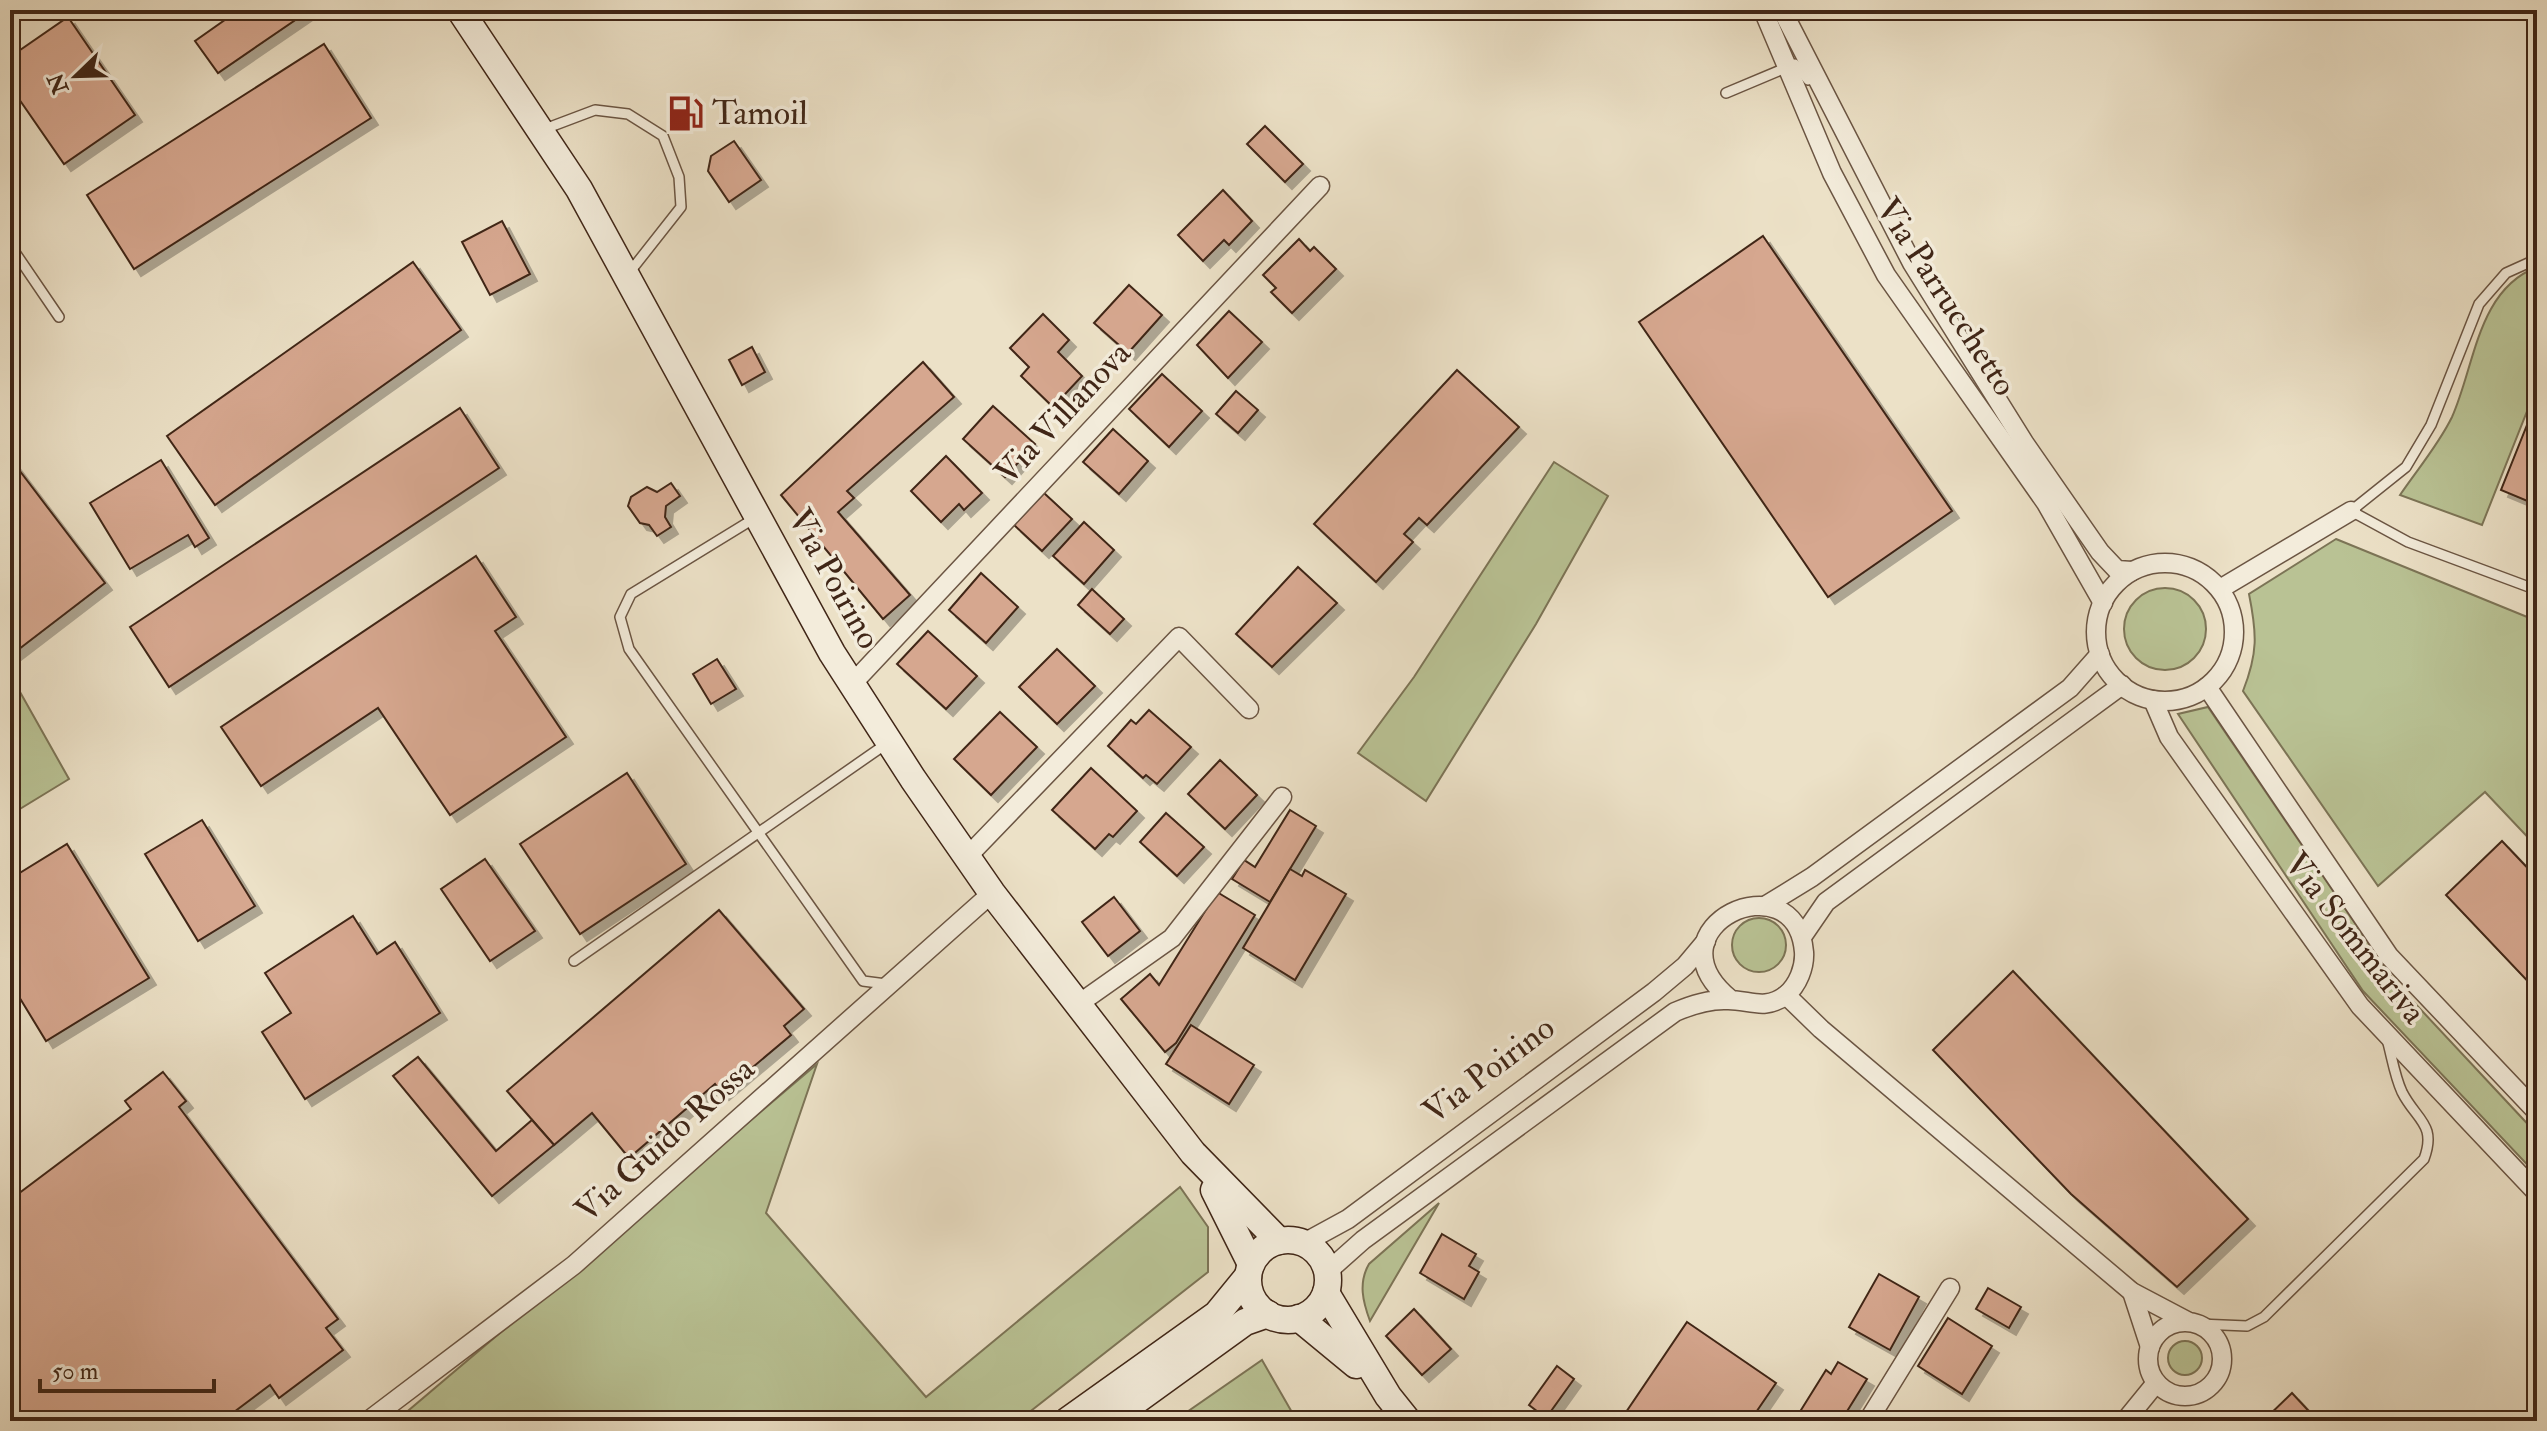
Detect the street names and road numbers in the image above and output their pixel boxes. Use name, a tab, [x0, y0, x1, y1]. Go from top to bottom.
street label: Via Parrucchetto	[1866, 190, 2026, 404]
street label: Via Villanova	[986, 332, 1141, 494]
street label: Via Poirino	[778, 501, 890, 657]
street label: Via Sommariva	[2275, 844, 2436, 1033]
street label: Via Poirino	[1415, 1007, 1563, 1133]
street label: Via Guido Rossa	[566, 1047, 765, 1232]

